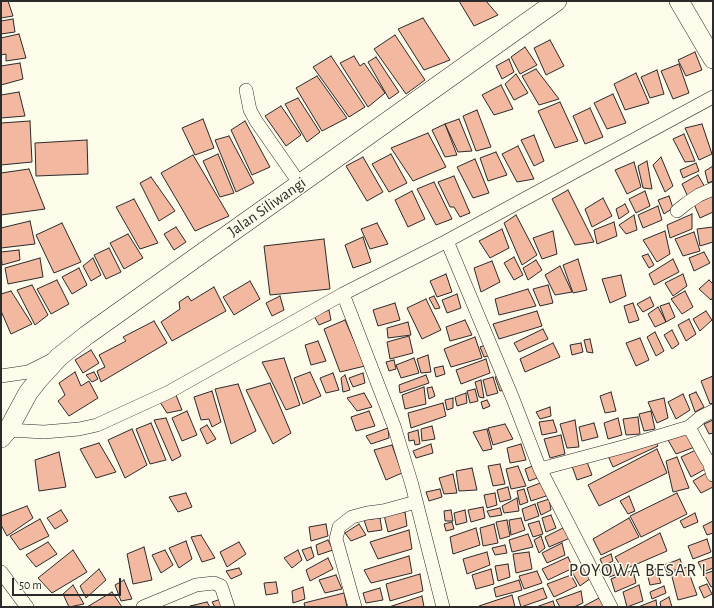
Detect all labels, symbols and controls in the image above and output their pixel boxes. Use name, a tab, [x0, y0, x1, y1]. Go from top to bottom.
street label: Jalan Siliwangi	[224, 173, 310, 241]
district label: POYOWA BESAR I	[569, 560, 707, 582]
scale bar	[14, 570, 123, 596]
text: 50 m	[19, 579, 42, 591]

